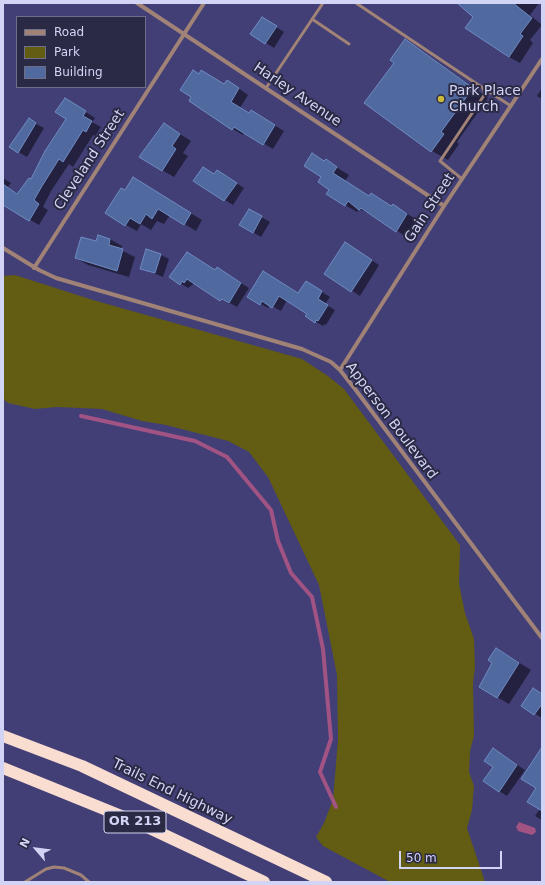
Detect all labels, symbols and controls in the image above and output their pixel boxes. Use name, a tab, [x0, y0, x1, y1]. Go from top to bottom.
legend	[16, 16, 146, 88]
text: Road	[54, 25, 84, 39]
text: Park	[54, 45, 80, 59]
street label: Harley Avenue	[250, 59, 344, 131]
text: Building	[54, 65, 103, 79]
place label: Park Place Church	[449, 83, 521, 116]
marker: Park Place Church	[436, 94, 446, 104]
street label: Cleveland Street	[51, 107, 129, 213]
street label: Gain Street	[401, 170, 459, 246]
street label: Apperson Boulevard	[342, 359, 440, 483]
street label: Trails End Highway	[109, 756, 235, 828]
road number: OR 213	[104, 811, 166, 833]
north arrow	[16, 829, 56, 869]
text: N	[17, 836, 33, 850]
scale bar	[401, 843, 504, 869]
text: 50 m	[406, 851, 437, 865]

